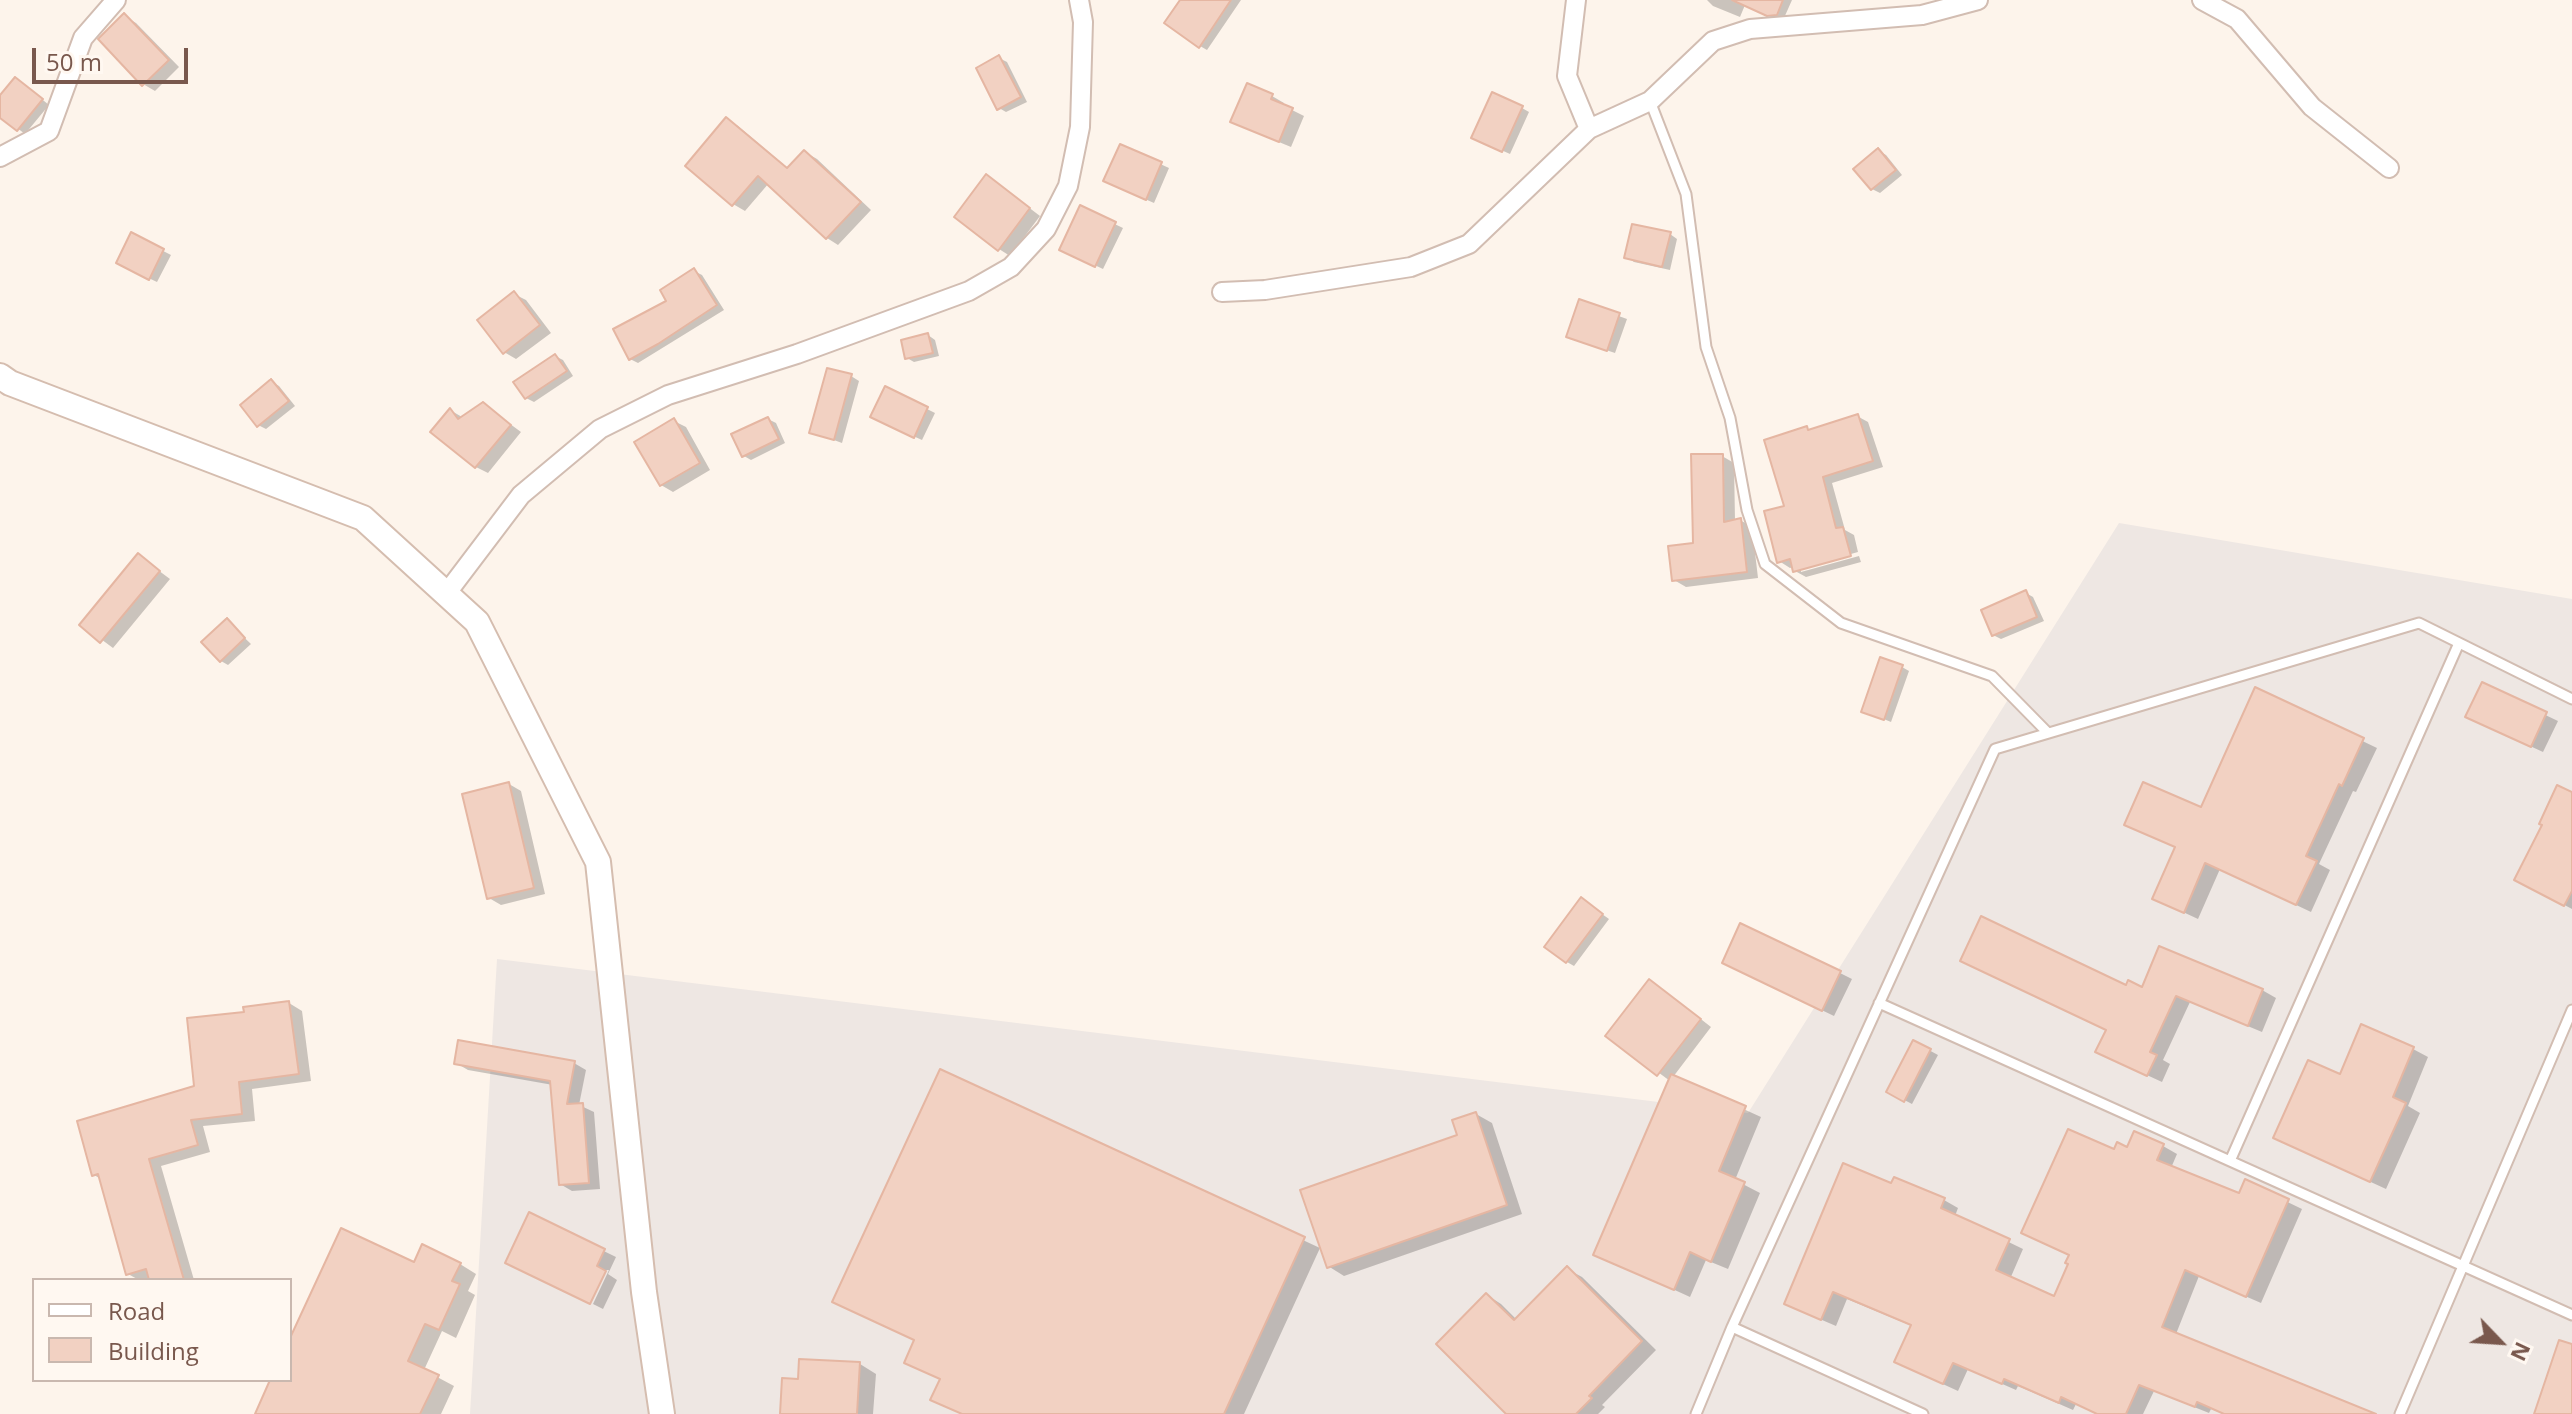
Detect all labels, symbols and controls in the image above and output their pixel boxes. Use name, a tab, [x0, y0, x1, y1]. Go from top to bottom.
scale bar	[36, 32, 192, 82]
text: 50 m	[46, 45, 102, 78]
legend	[32, 1278, 292, 1382]
text: Road	[108, 1294, 165, 1327]
north arrow	[2460, 1302, 2540, 1382]
text: Building	[108, 1334, 199, 1367]
text: N	[2504, 1338, 2539, 1367]

